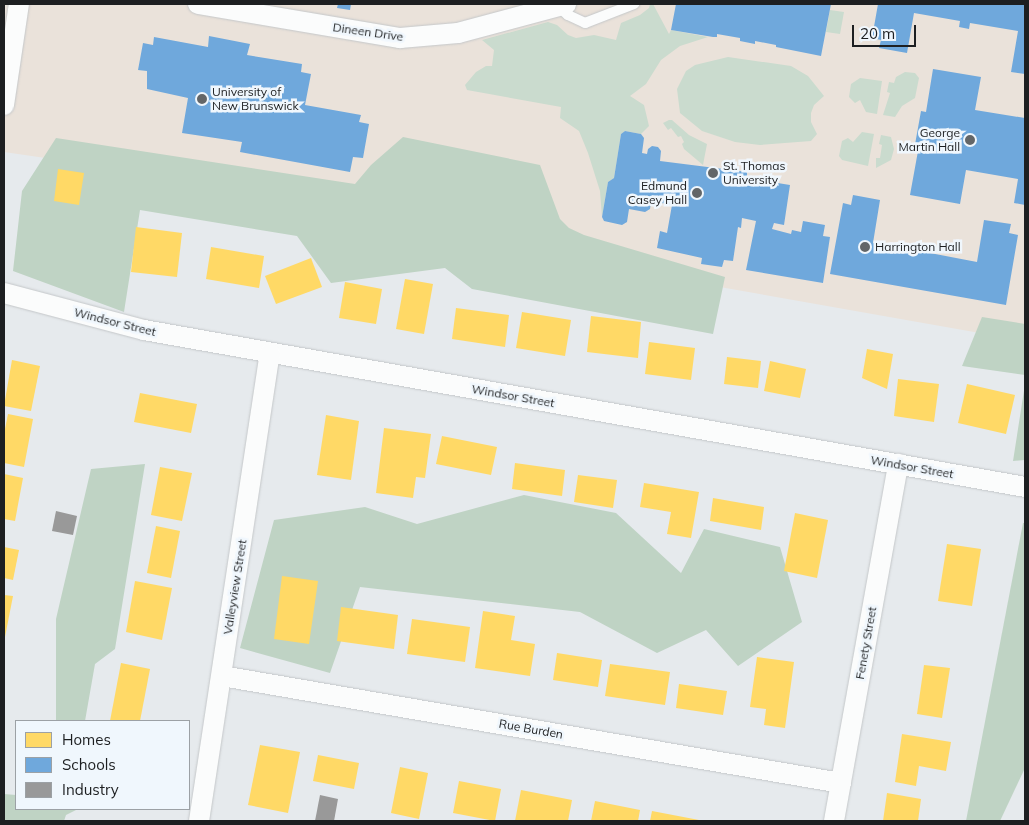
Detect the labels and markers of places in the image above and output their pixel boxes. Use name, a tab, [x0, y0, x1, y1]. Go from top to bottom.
place label: University of New Brunswick	[212, 85, 299, 113]
marker: University of New Brunswick	[196, 93, 208, 105]
place label: George Martin Hall	[899, 126, 960, 154]
marker: George Martin Hall	[964, 134, 976, 146]
place label: St. Thomas University	[723, 159, 786, 187]
marker: St. Thomas University	[707, 167, 719, 179]
place label: Edmund Casey Hall	[628, 179, 687, 207]
marker: Edmund Casey Hall	[691, 187, 703, 199]
place label: Harrington Hall	[875, 240, 960, 254]
marker: Harrington Hall	[859, 241, 871, 253]

